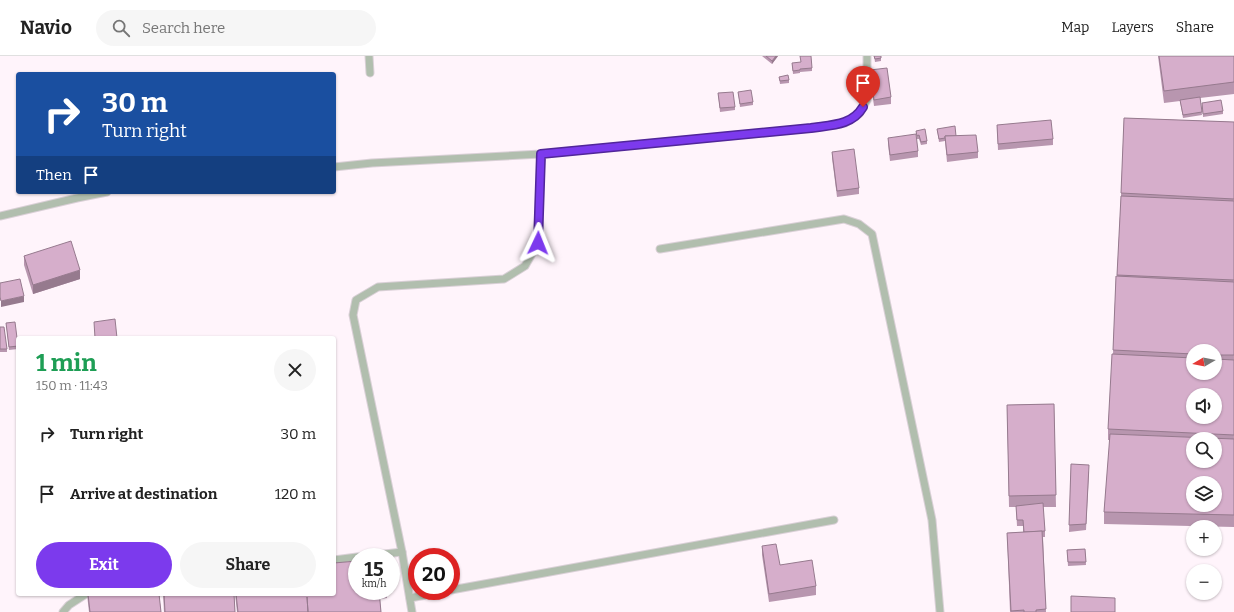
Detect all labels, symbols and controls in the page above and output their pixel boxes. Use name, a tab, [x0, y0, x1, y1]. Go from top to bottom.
search box	[96, 10, 376, 46]
text: Navio	[20, 16, 72, 39]
icon: search	[110, 17, 132, 39]
text: Search here	[142, 19, 225, 37]
text: Map	[1061, 19, 1089, 36]
text: Layers	[1111, 19, 1154, 36]
text: Share	[1176, 19, 1214, 36]
pin	[846, 66, 880, 107]
icon: arrive	[852, 72, 874, 94]
text: 30 m	[102, 86, 168, 119]
icon: right	[36, 88, 88, 140]
text: Turn right	[102, 120, 187, 142]
icon: arrive	[80, 164, 102, 186]
text: Then	[36, 166, 72, 184]
position arrow	[517, 222, 559, 264]
north arrow	[1186, 344, 1222, 380]
map controls	[1186, 344, 1222, 600]
text: 1 min	[36, 349, 97, 377]
button: close	[274, 349, 316, 391]
text: 150 m · 11:43	[36, 378, 108, 393]
button: sound	[1186, 388, 1222, 424]
icon: right	[36, 423, 58, 445]
text: Turn right	[70, 425, 143, 443]
text: 30 m	[281, 425, 316, 443]
button: search	[1186, 432, 1222, 468]
button: layers	[1186, 476, 1222, 512]
icon: arrive	[36, 483, 58, 505]
text: Arrive at destination	[70, 485, 217, 503]
text: 120 m	[275, 485, 316, 503]
button: +	[1186, 520, 1222, 556]
button: Exit	[36, 542, 172, 588]
button: Share	[180, 542, 316, 588]
speed limit sign: 20	[408, 548, 460, 600]
text: 15	[364, 557, 384, 581]
button: −	[1186, 564, 1222, 600]
text: km/h	[362, 578, 386, 590]

